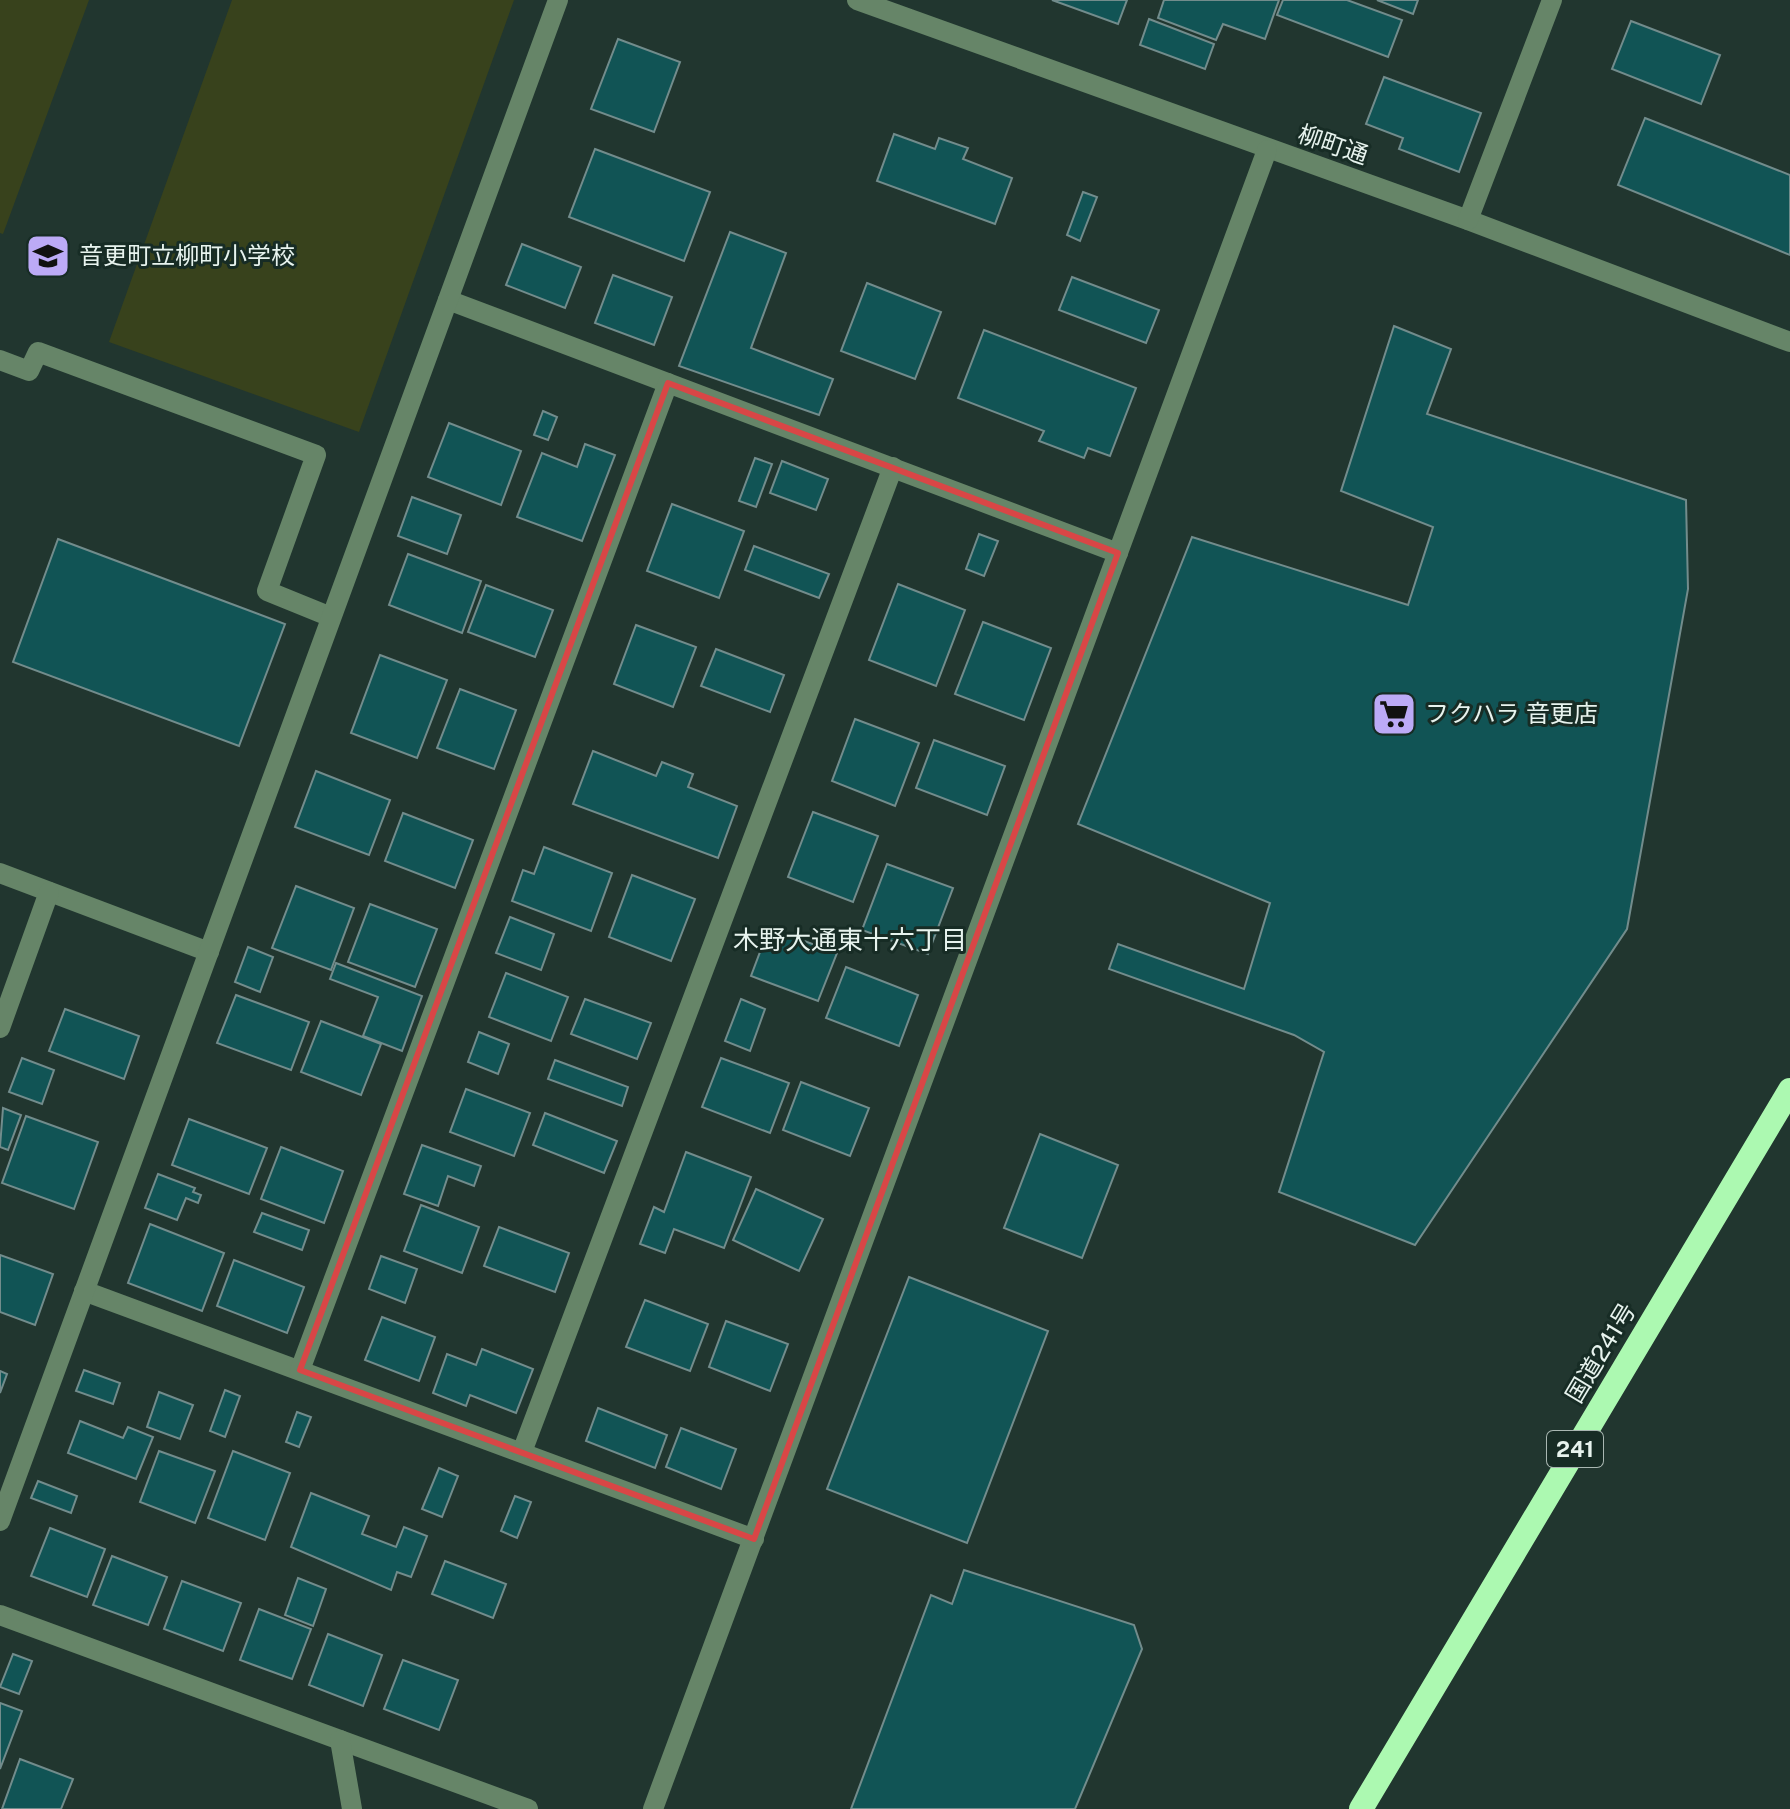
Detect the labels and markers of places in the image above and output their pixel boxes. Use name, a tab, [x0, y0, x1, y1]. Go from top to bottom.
school or university icon: 音更町立柳町小学校	[24, 232, 72, 280]
place label: 音更町立柳町小学校	[79, 241, 295, 269]
supermarket icon: フクハラ 音更店	[1370, 690, 1418, 738]
place label: フクハラ 音更店	[1425, 699, 1598, 727]

